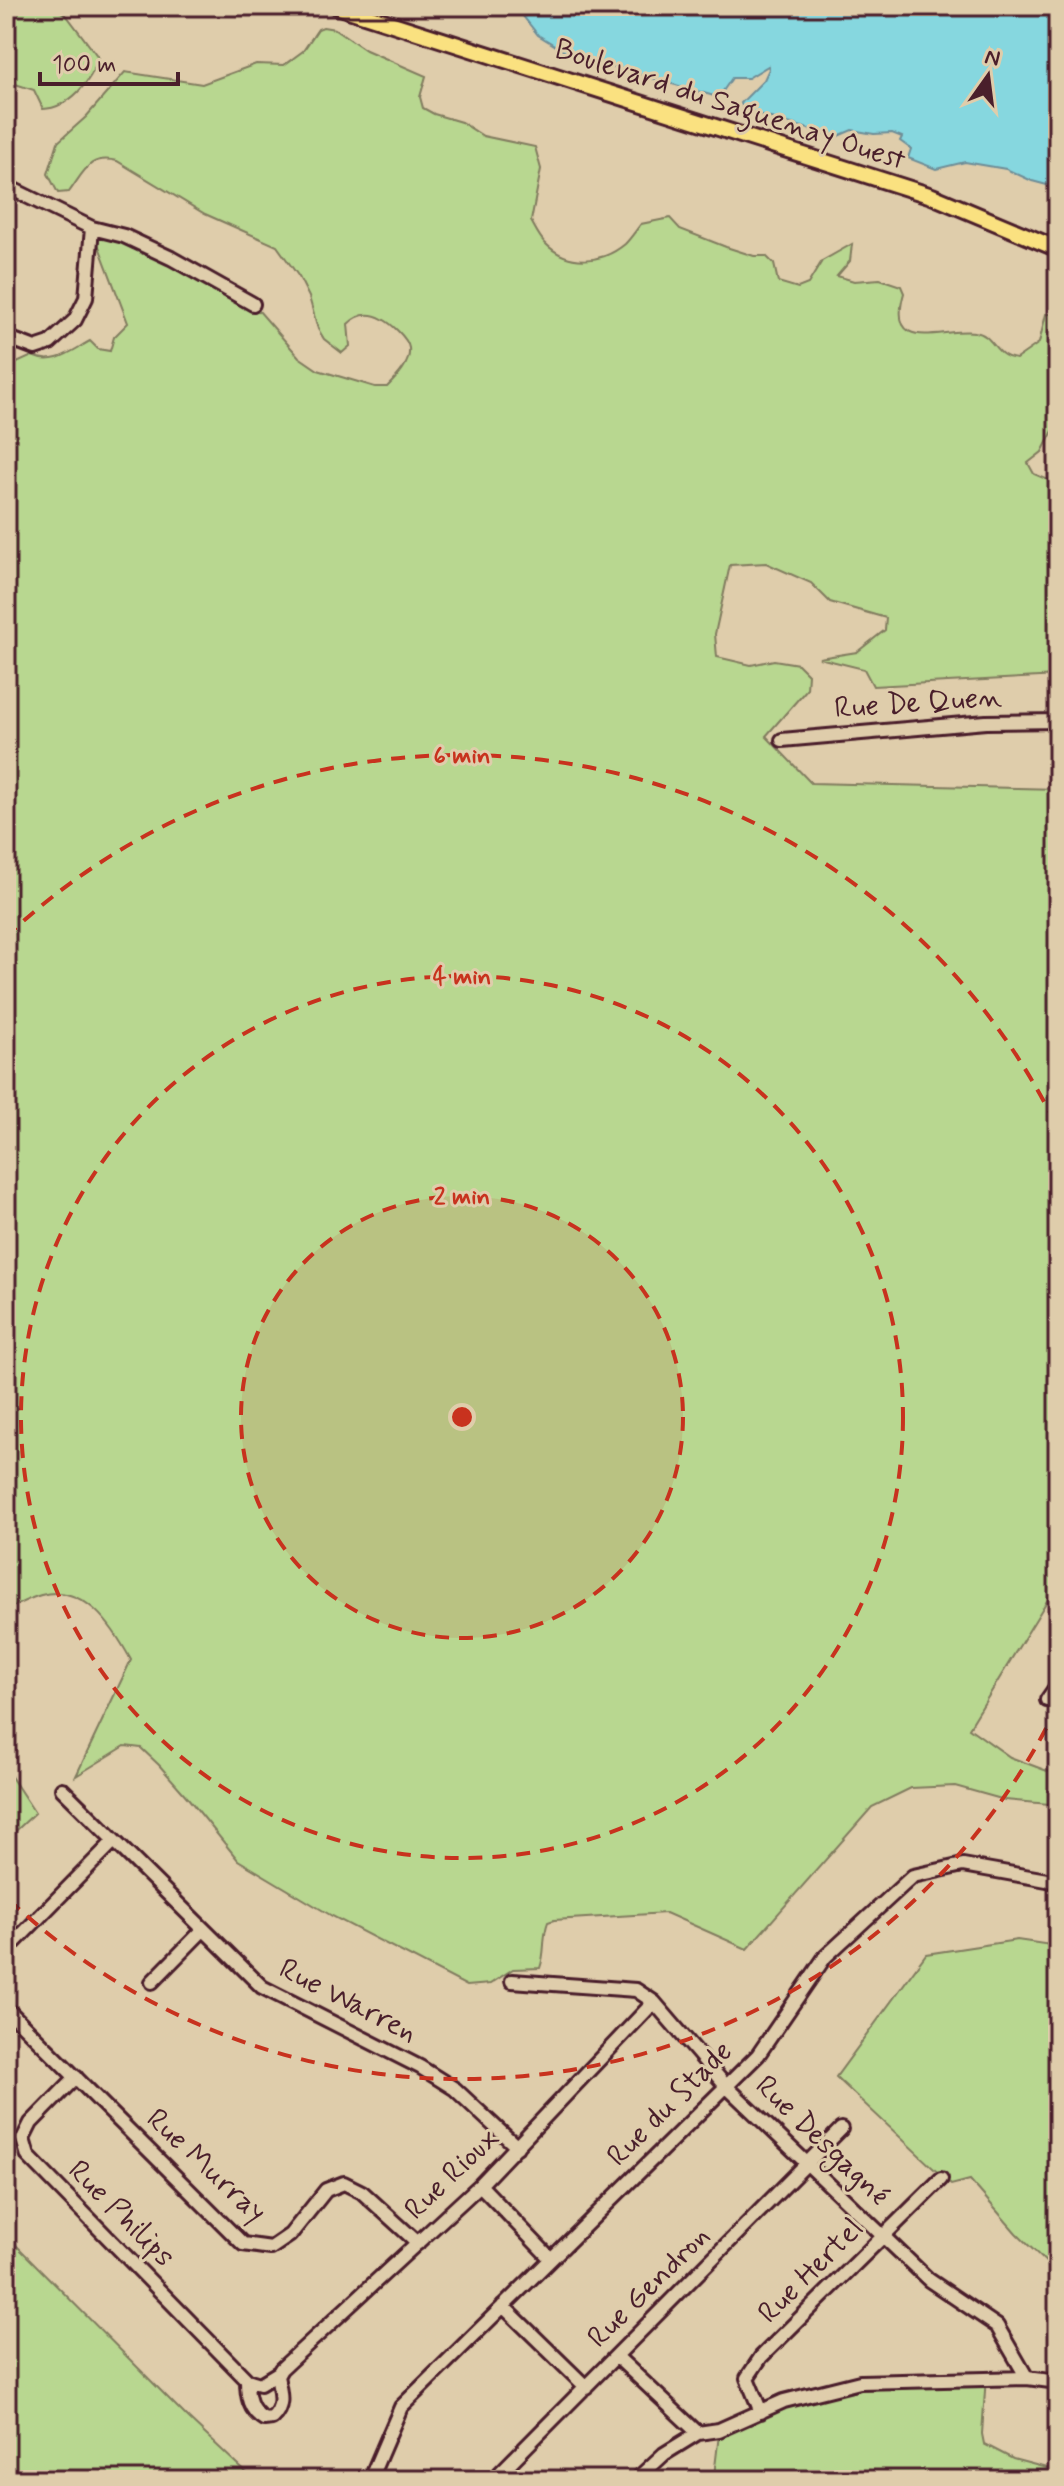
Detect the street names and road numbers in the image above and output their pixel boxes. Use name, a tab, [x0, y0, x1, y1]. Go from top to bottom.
street label: Boulevard du Saguenay Ouest	[549, 30, 911, 183]
street label: Rue De Quen	[833, 678, 1003, 728]
street label: Rue Warren	[272, 1950, 424, 2052]
street label: Rue du Stade	[599, 2033, 741, 2175]
street label: Rue Desgagné	[745, 2067, 898, 2216]
street label: Rue Murray	[137, 2100, 275, 2232]
street label: Rue Rioux	[396, 2119, 508, 2229]
street label: Rue Philips	[59, 2152, 183, 2276]
street label: Rue Hertel	[750, 2210, 872, 2332]
street label: Rue Gendron	[579, 2217, 719, 2357]

